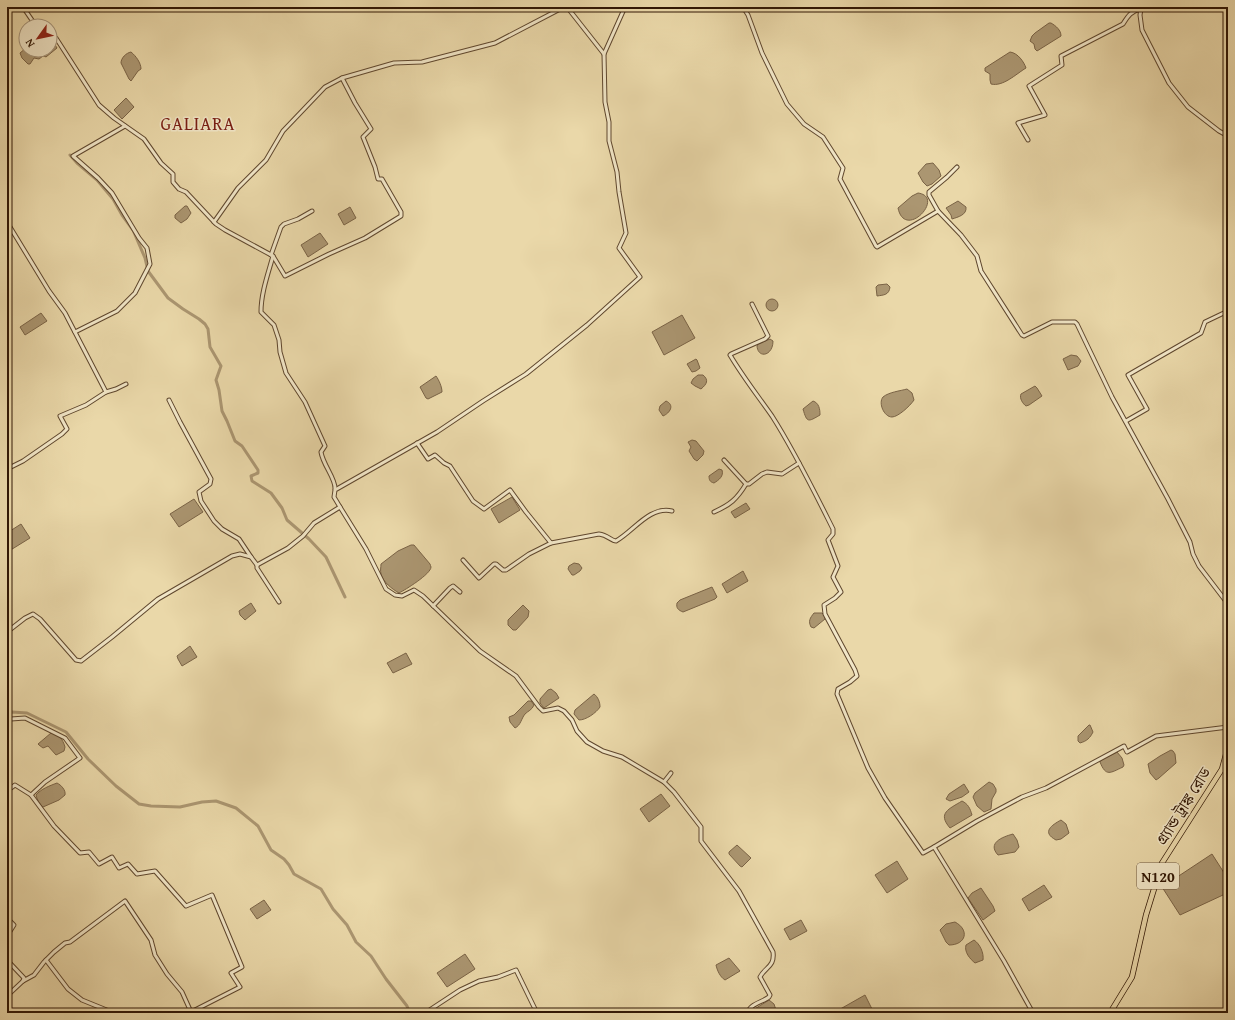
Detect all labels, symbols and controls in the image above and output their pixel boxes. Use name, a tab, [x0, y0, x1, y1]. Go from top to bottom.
north arrow	[18, 18, 58, 58]
text: N	[21, 35, 38, 51]
district label: GALIARA	[160, 110, 236, 137]
street label: গ্র্যান্ড ট্রাঙ্ক রোড	[1150, 761, 1217, 850]
road number: N120	[1137, 863, 1179, 889]

